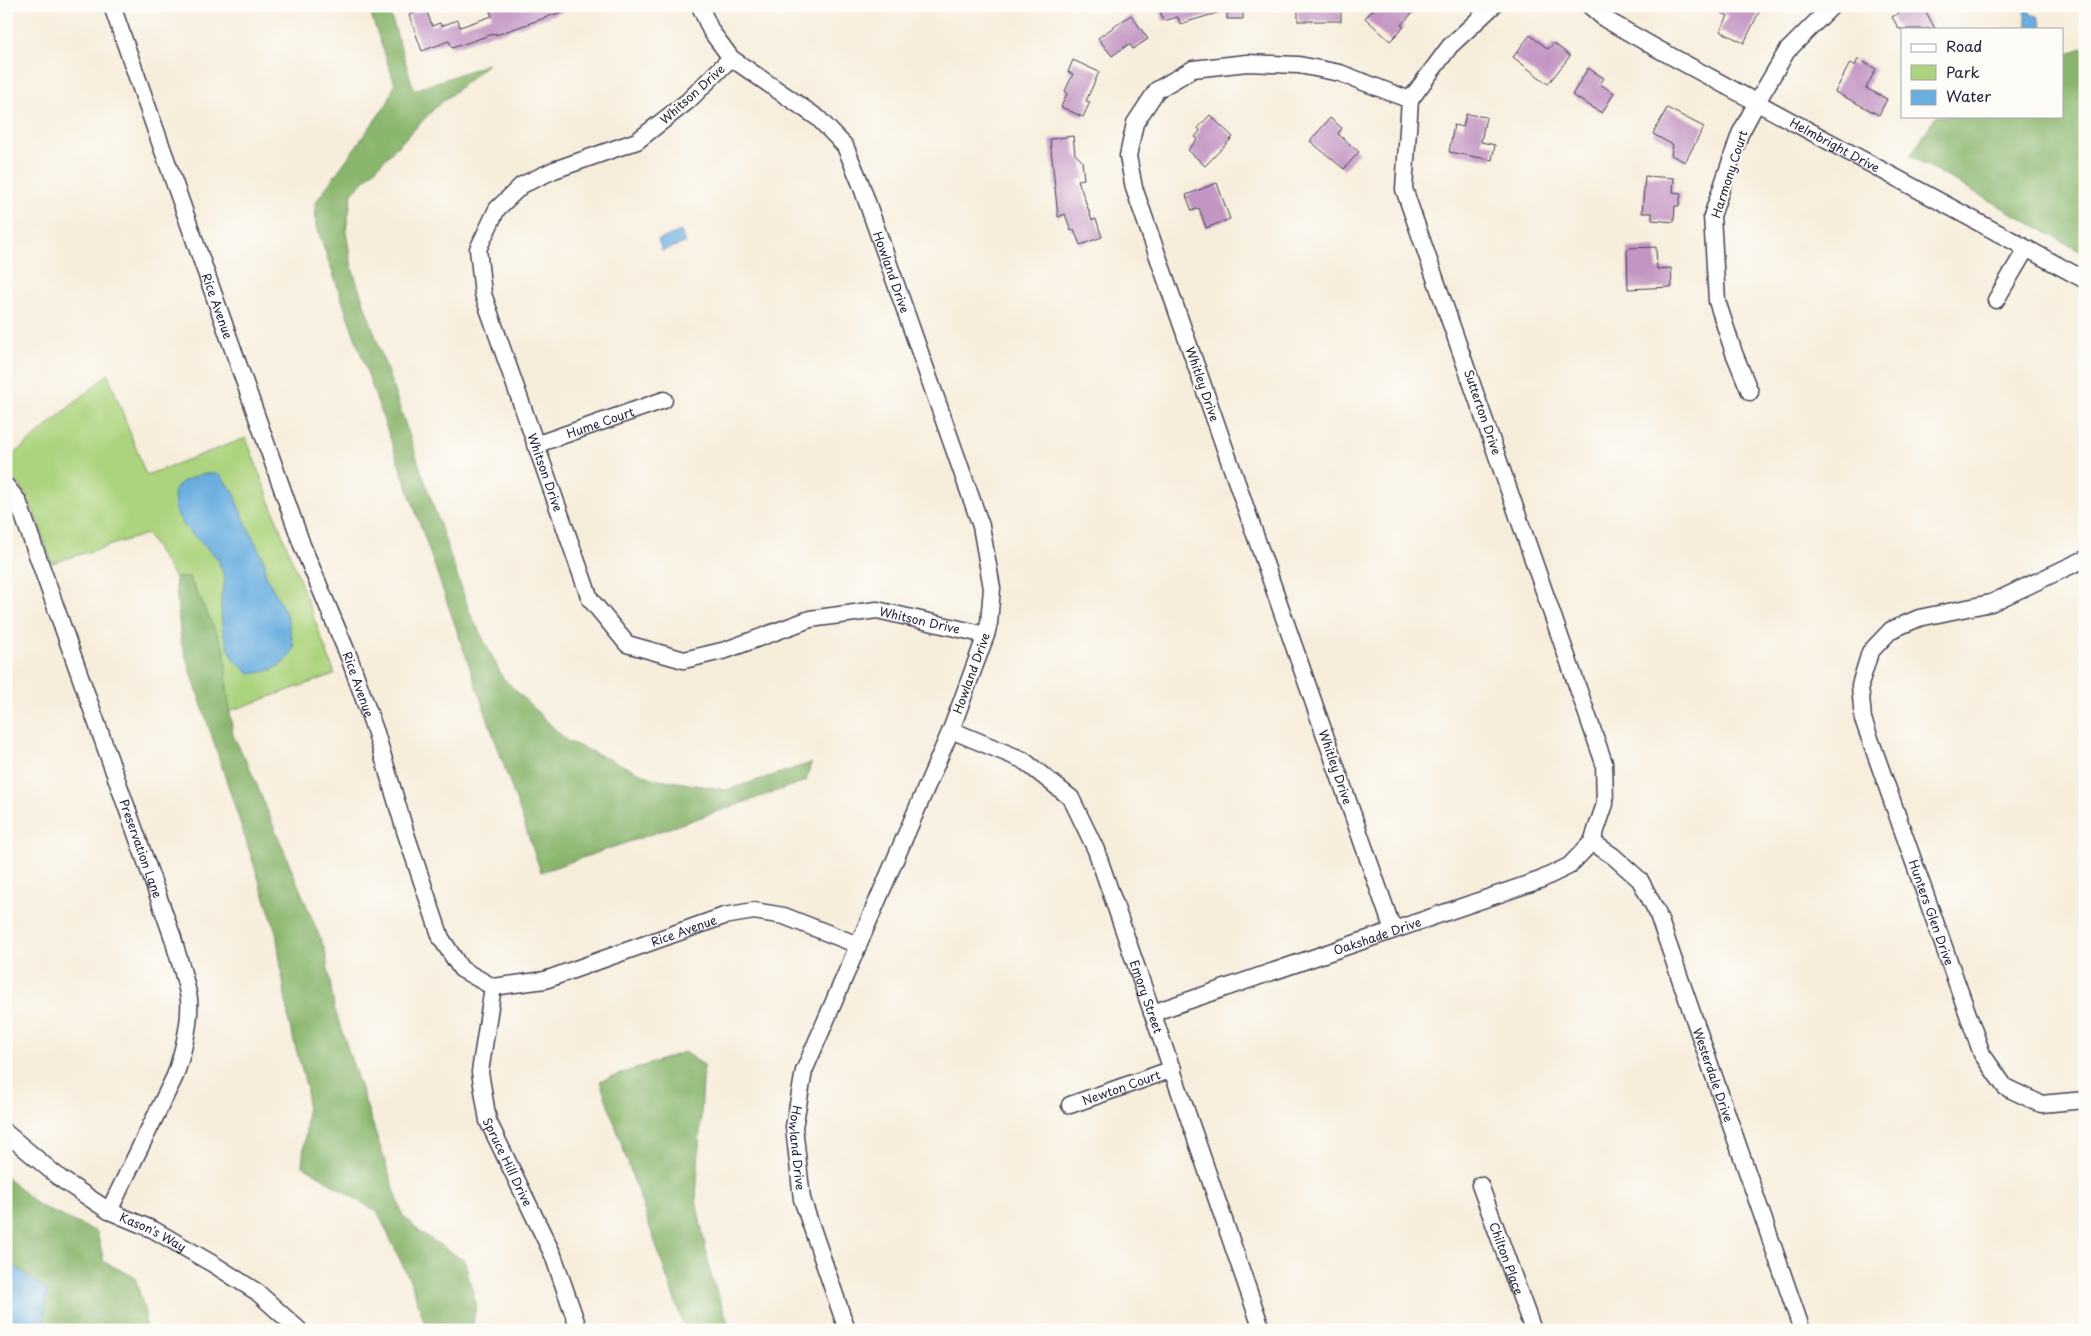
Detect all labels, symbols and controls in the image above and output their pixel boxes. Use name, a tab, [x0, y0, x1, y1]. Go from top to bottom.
legend	[1901, 28, 2064, 118]
text: Road	[1946, 34, 1982, 57]
street label: Whitson Drive	[656, 60, 728, 128]
text: Park	[1946, 60, 1980, 83]
text: Water	[1946, 84, 1991, 107]
street label: Helmbright Drive	[1787, 113, 1883, 176]
street label: Harmony Court	[1706, 128, 1752, 220]
street label: Howland Drive	[869, 229, 914, 315]
street label: Rice Avenue	[198, 271, 238, 342]
street label: Whitley Drive	[1182, 344, 1224, 424]
street label: Sutterton Drive	[1460, 367, 1506, 457]
street label: Hume Court	[564, 402, 636, 442]
street label: Whitson Drive	[523, 431, 568, 514]
street label: Whitson Drive	[878, 602, 962, 638]
street label: Howland Drive	[948, 630, 994, 716]
street label: Rice Avenue	[339, 649, 379, 720]
street label: Whitley Drive	[1315, 727, 1357, 807]
street label: Preservation Lane	[115, 797, 167, 901]
street label: Hunters Glen Drive	[1905, 857, 1959, 968]
street label: Rice Avenue	[648, 910, 719, 950]
street label: Oakshade Drive	[1331, 913, 1423, 959]
street label: Emory Street	[1126, 957, 1168, 1036]
street label: Westerdale Drive	[1689, 1025, 1738, 1124]
street label: Newton Court	[1079, 1065, 1163, 1109]
street label: Howland Drive	[784, 1104, 810, 1191]
street label: Spruce Hill Drive	[479, 1114, 537, 1209]
street label: Kason's Way	[117, 1208, 190, 1256]
street label: Chilton Place	[1485, 1219, 1528, 1297]

